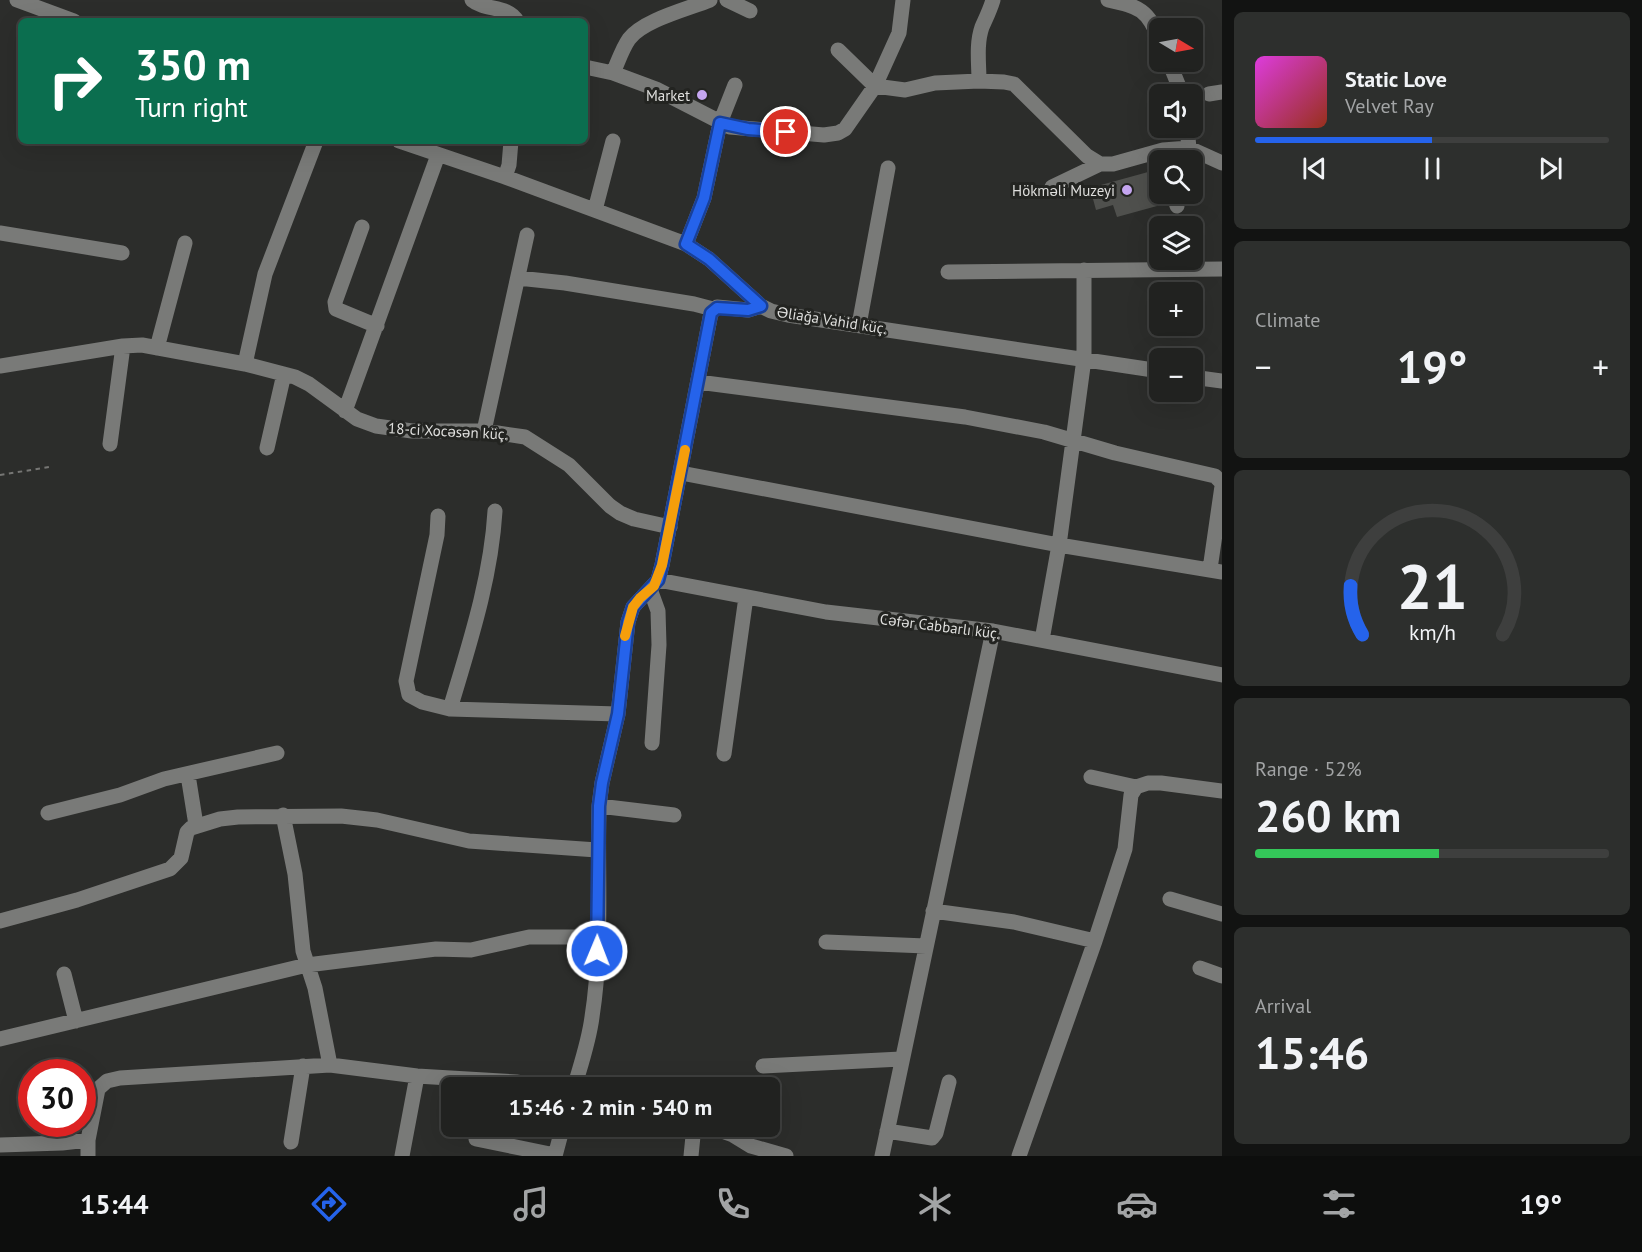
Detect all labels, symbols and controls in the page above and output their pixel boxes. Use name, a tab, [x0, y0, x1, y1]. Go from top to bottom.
north arrow	[1149, 18, 1203, 72]
map controls	[1149, 18, 1203, 402]
text: 350 m	[135, 37, 251, 92]
icon: right	[36, 42, 114, 120]
text: Static Love	[1345, 65, 1447, 93]
button: sound	[1149, 84, 1203, 138]
place label: Market	[646, 86, 690, 105]
marker: Market	[695, 88, 709, 102]
text: Turn right	[135, 90, 248, 124]
text: Velvet Ray	[1345, 93, 1434, 119]
pin	[760, 106, 811, 157]
icon: arrive	[769, 115, 802, 148]
button: search	[1149, 150, 1203, 204]
icon: previous	[1298, 152, 1331, 185]
icon: pause	[1416, 152, 1449, 185]
icon: next	[1534, 152, 1567, 185]
place label: Hökməli Muzeyi	[1012, 181, 1115, 200]
marker: Hökməli Muzeyi	[1120, 183, 1134, 197]
button: layers	[1149, 216, 1203, 270]
button: +	[1149, 282, 1203, 336]
street label: Əliağa Vahid küç.	[776, 302, 888, 338]
text: Climate	[1255, 307, 1321, 333]
text: 19°	[1397, 337, 1467, 395]
text: −	[1255, 345, 1272, 388]
text: +	[1592, 345, 1609, 388]
button: −	[1149, 348, 1203, 402]
street label: 18-ci Xocəsən küç.	[388, 418, 508, 444]
text: 21	[1397, 545, 1467, 626]
street label: Cəfər Cabbarlı küç.	[879, 609, 1001, 643]
text: km/h	[1408, 618, 1455, 646]
text: Range · 52%	[1255, 756, 1362, 782]
text: 260 km	[1255, 786, 1401, 844]
position arrow	[565, 919, 629, 983]
text: Arrival	[1255, 993, 1311, 1019]
text: 15:46	[1255, 1023, 1369, 1081]
speed limit sign: 30	[18, 1059, 96, 1137]
text: 15:46 · 2 min · 540 m	[509, 1093, 712, 1121]
icon: directions	[308, 1183, 350, 1225]
icon: music	[510, 1183, 552, 1225]
icon: phone	[712, 1183, 754, 1225]
icon: climate	[914, 1183, 956, 1225]
icon: car	[1116, 1183, 1158, 1225]
icon: filters	[1318, 1183, 1360, 1225]
text: 15:44	[80, 1187, 148, 1221]
text: 19°	[1520, 1187, 1562, 1221]

